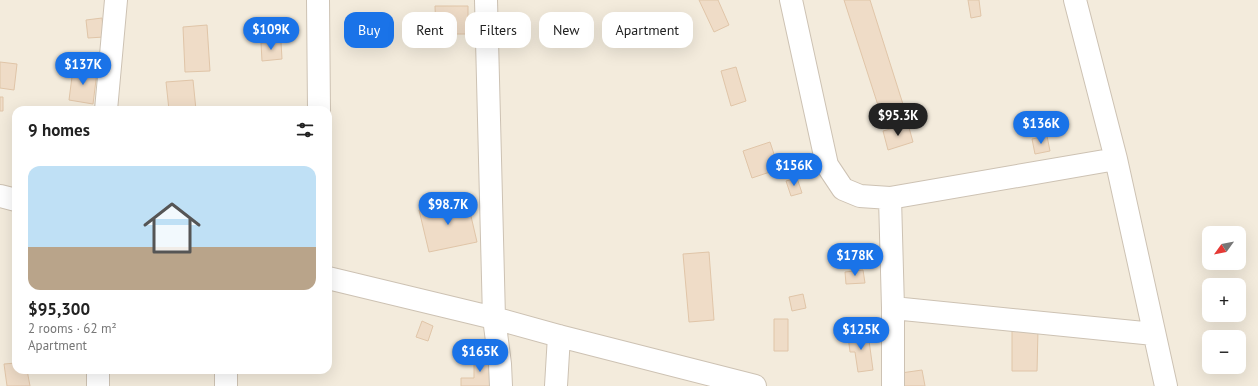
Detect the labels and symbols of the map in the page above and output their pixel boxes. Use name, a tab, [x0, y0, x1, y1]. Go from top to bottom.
pin: $109K	[243, 17, 299, 51]
pin: $137K	[55, 52, 111, 86]
pin: $95.3K	[865, 103, 931, 137]
pin: $136K	[1013, 111, 1069, 145]
pin: $156K	[766, 153, 822, 187]
pin: $98.7K	[415, 192, 481, 226]
north arrow	[1202, 226, 1246, 270]
pin: $178K	[827, 243, 883, 277]
pin: $125K	[833, 317, 889, 351]
pin: $165K	[452, 339, 508, 373]

